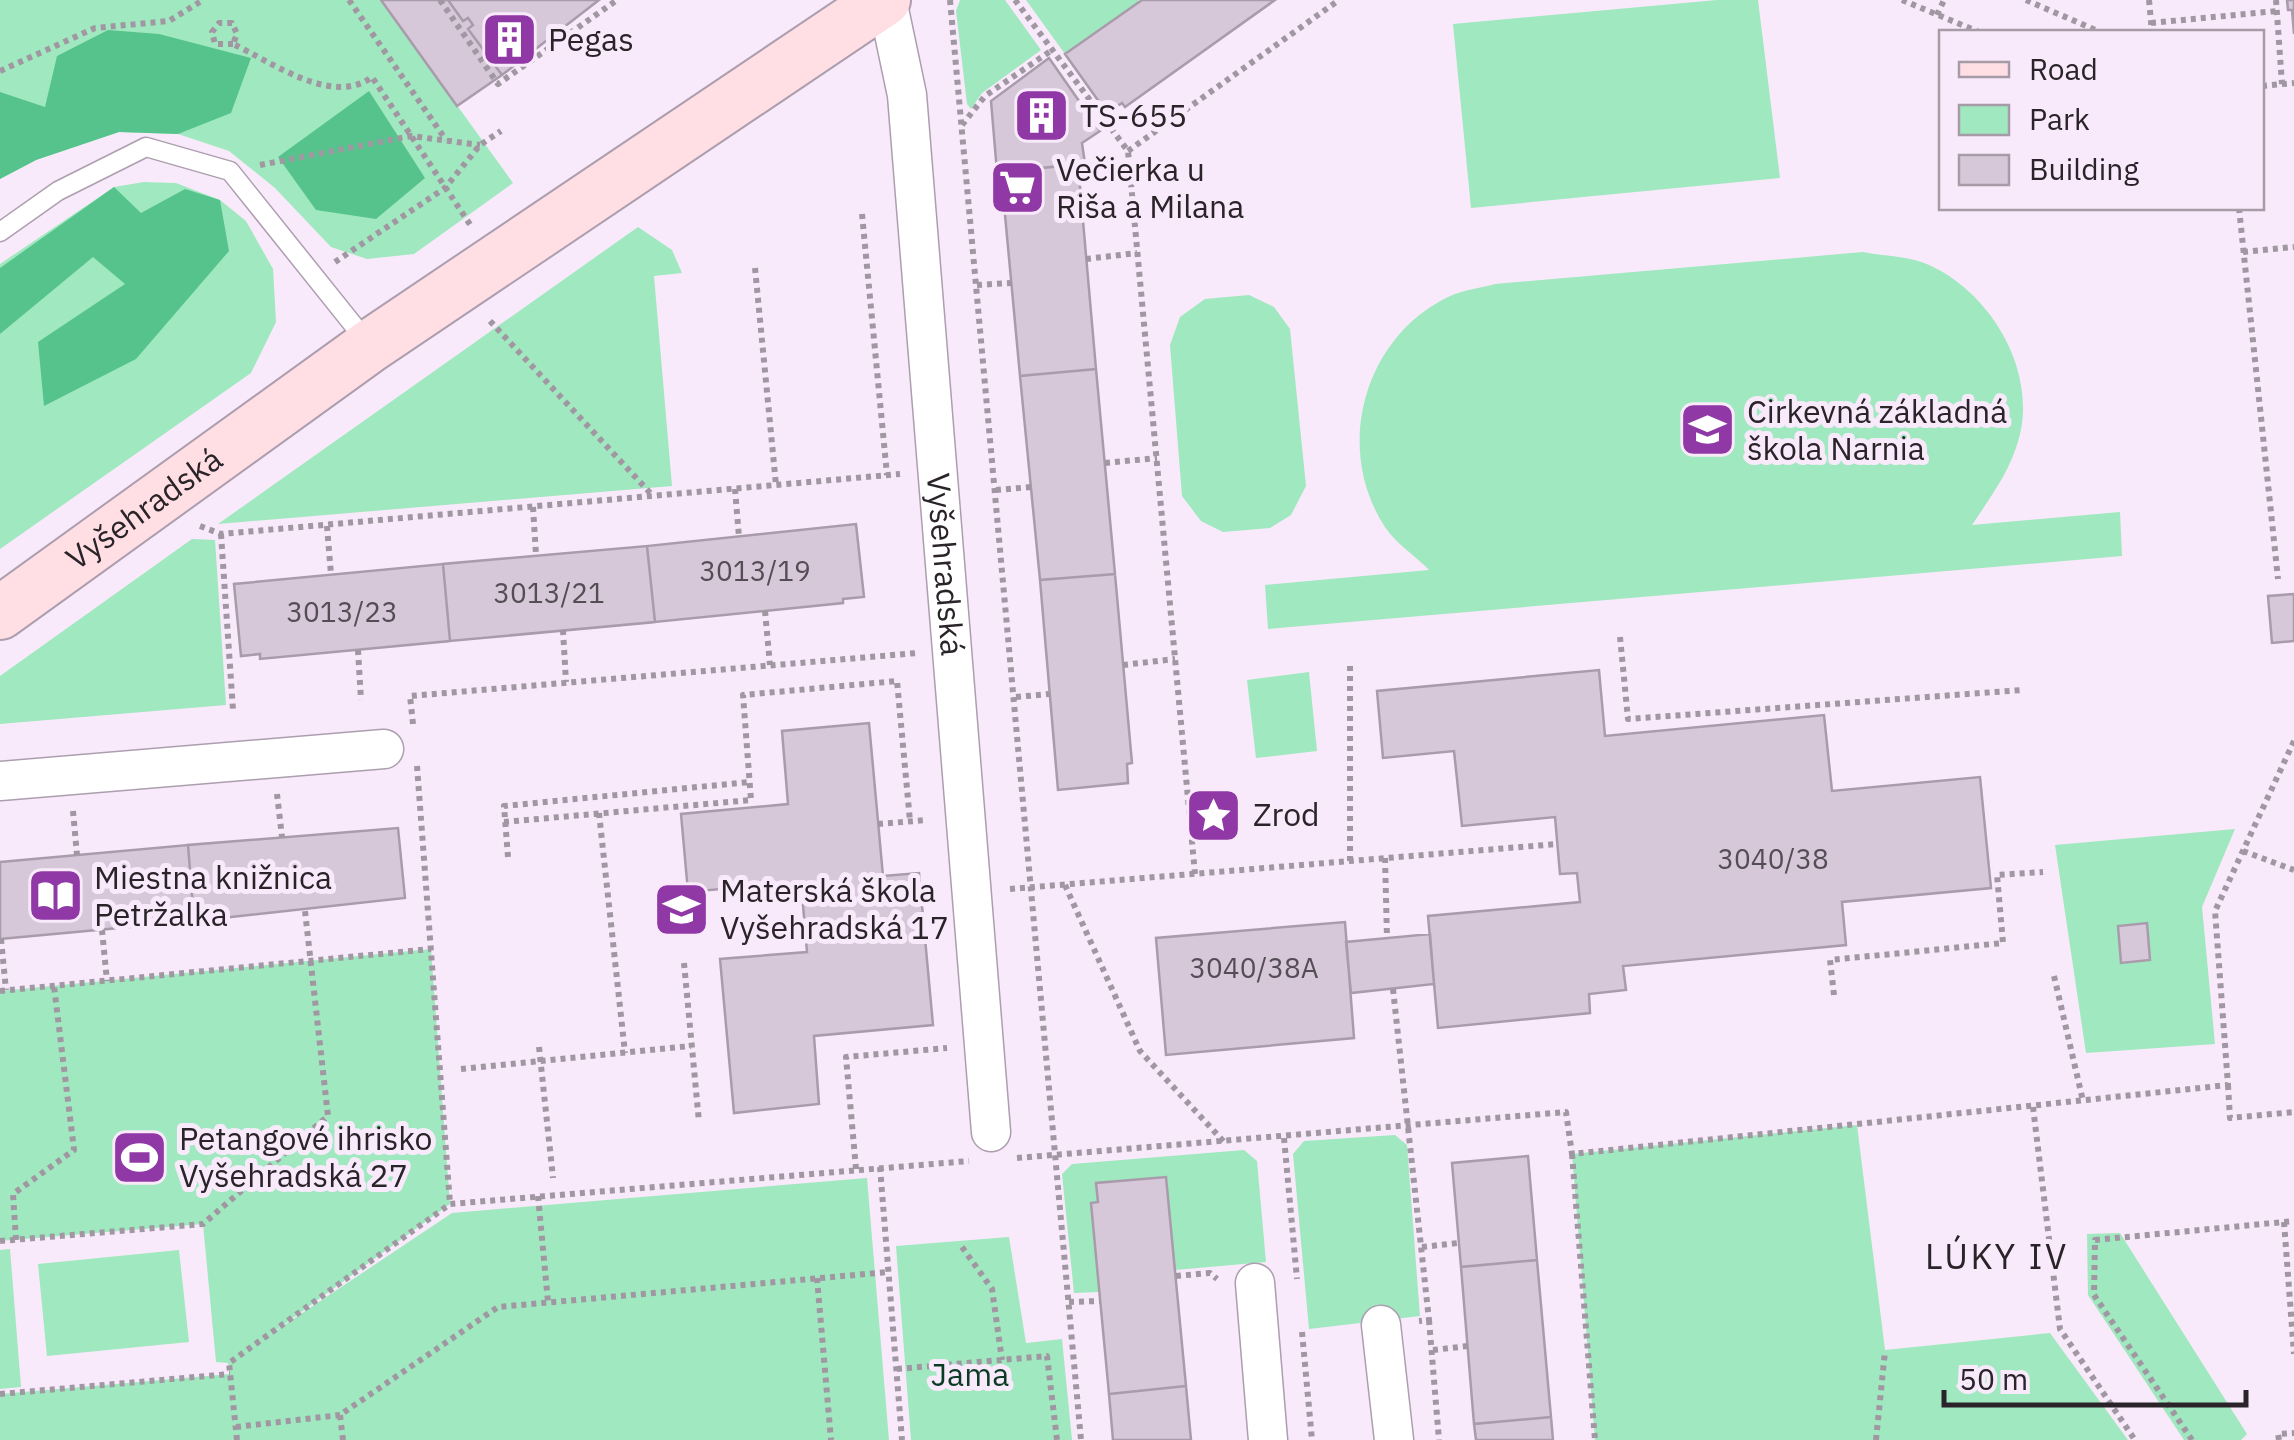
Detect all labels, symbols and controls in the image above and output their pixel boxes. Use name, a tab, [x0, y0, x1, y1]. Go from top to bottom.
building icon: Pegas	[479, 10, 539, 70]
place label: Pegas	[548, 18, 634, 60]
legend	[1939, 30, 2264, 210]
text: Road	[2029, 49, 2098, 88]
building icon: TS-655	[1011, 86, 1071, 146]
place label: TS-655	[1080, 94, 1187, 136]
text: Park	[2029, 99, 2090, 138]
place label: Večierka u Riša a Milana	[1056, 148, 1244, 227]
text: Building	[2029, 149, 2139, 188]
supermarket icon: Večierka u Riša a Milana	[987, 158, 1047, 218]
place label: Cirkevná základná škola Narnia	[1747, 390, 2007, 469]
school or university icon: Cirkevná základná škola Narnia	[1678, 400, 1738, 460]
street label: Vyšehradská	[57, 437, 230, 579]
street label: Vyšehradská	[918, 471, 974, 657]
house number: 3013/19	[699, 552, 811, 589]
house number: 3013/21	[493, 574, 605, 611]
house number: 3013/23	[286, 593, 398, 630]
place icon: Zrod	[1184, 785, 1244, 845]
place label: Zrod	[1253, 793, 1320, 835]
house number: 3040/38	[1717, 840, 1829, 877]
place label: Miestna knižnica Petržalka	[94, 856, 332, 935]
library icon: Miestna knižnica Petržalka	[25, 866, 85, 926]
place label: Materská škola Vyšehradská 17	[720, 869, 949, 948]
school or university icon: Materská škola Vyšehradská 17	[651, 879, 711, 939]
house number: 3040/38A	[1189, 949, 1319, 986]
place label: Petangové ihrisko Vyšehradská 27	[179, 1117, 433, 1196]
sports icon: Petangové ihrisko Vyšehradská 27	[110, 1127, 170, 1187]
district label: LÚKY IV	[1925, 1233, 2069, 1279]
scale bar	[1944, 1345, 2246, 1407]
park label: Jama	[931, 1353, 1009, 1395]
text: 50 m	[1959, 1359, 2028, 1398]

